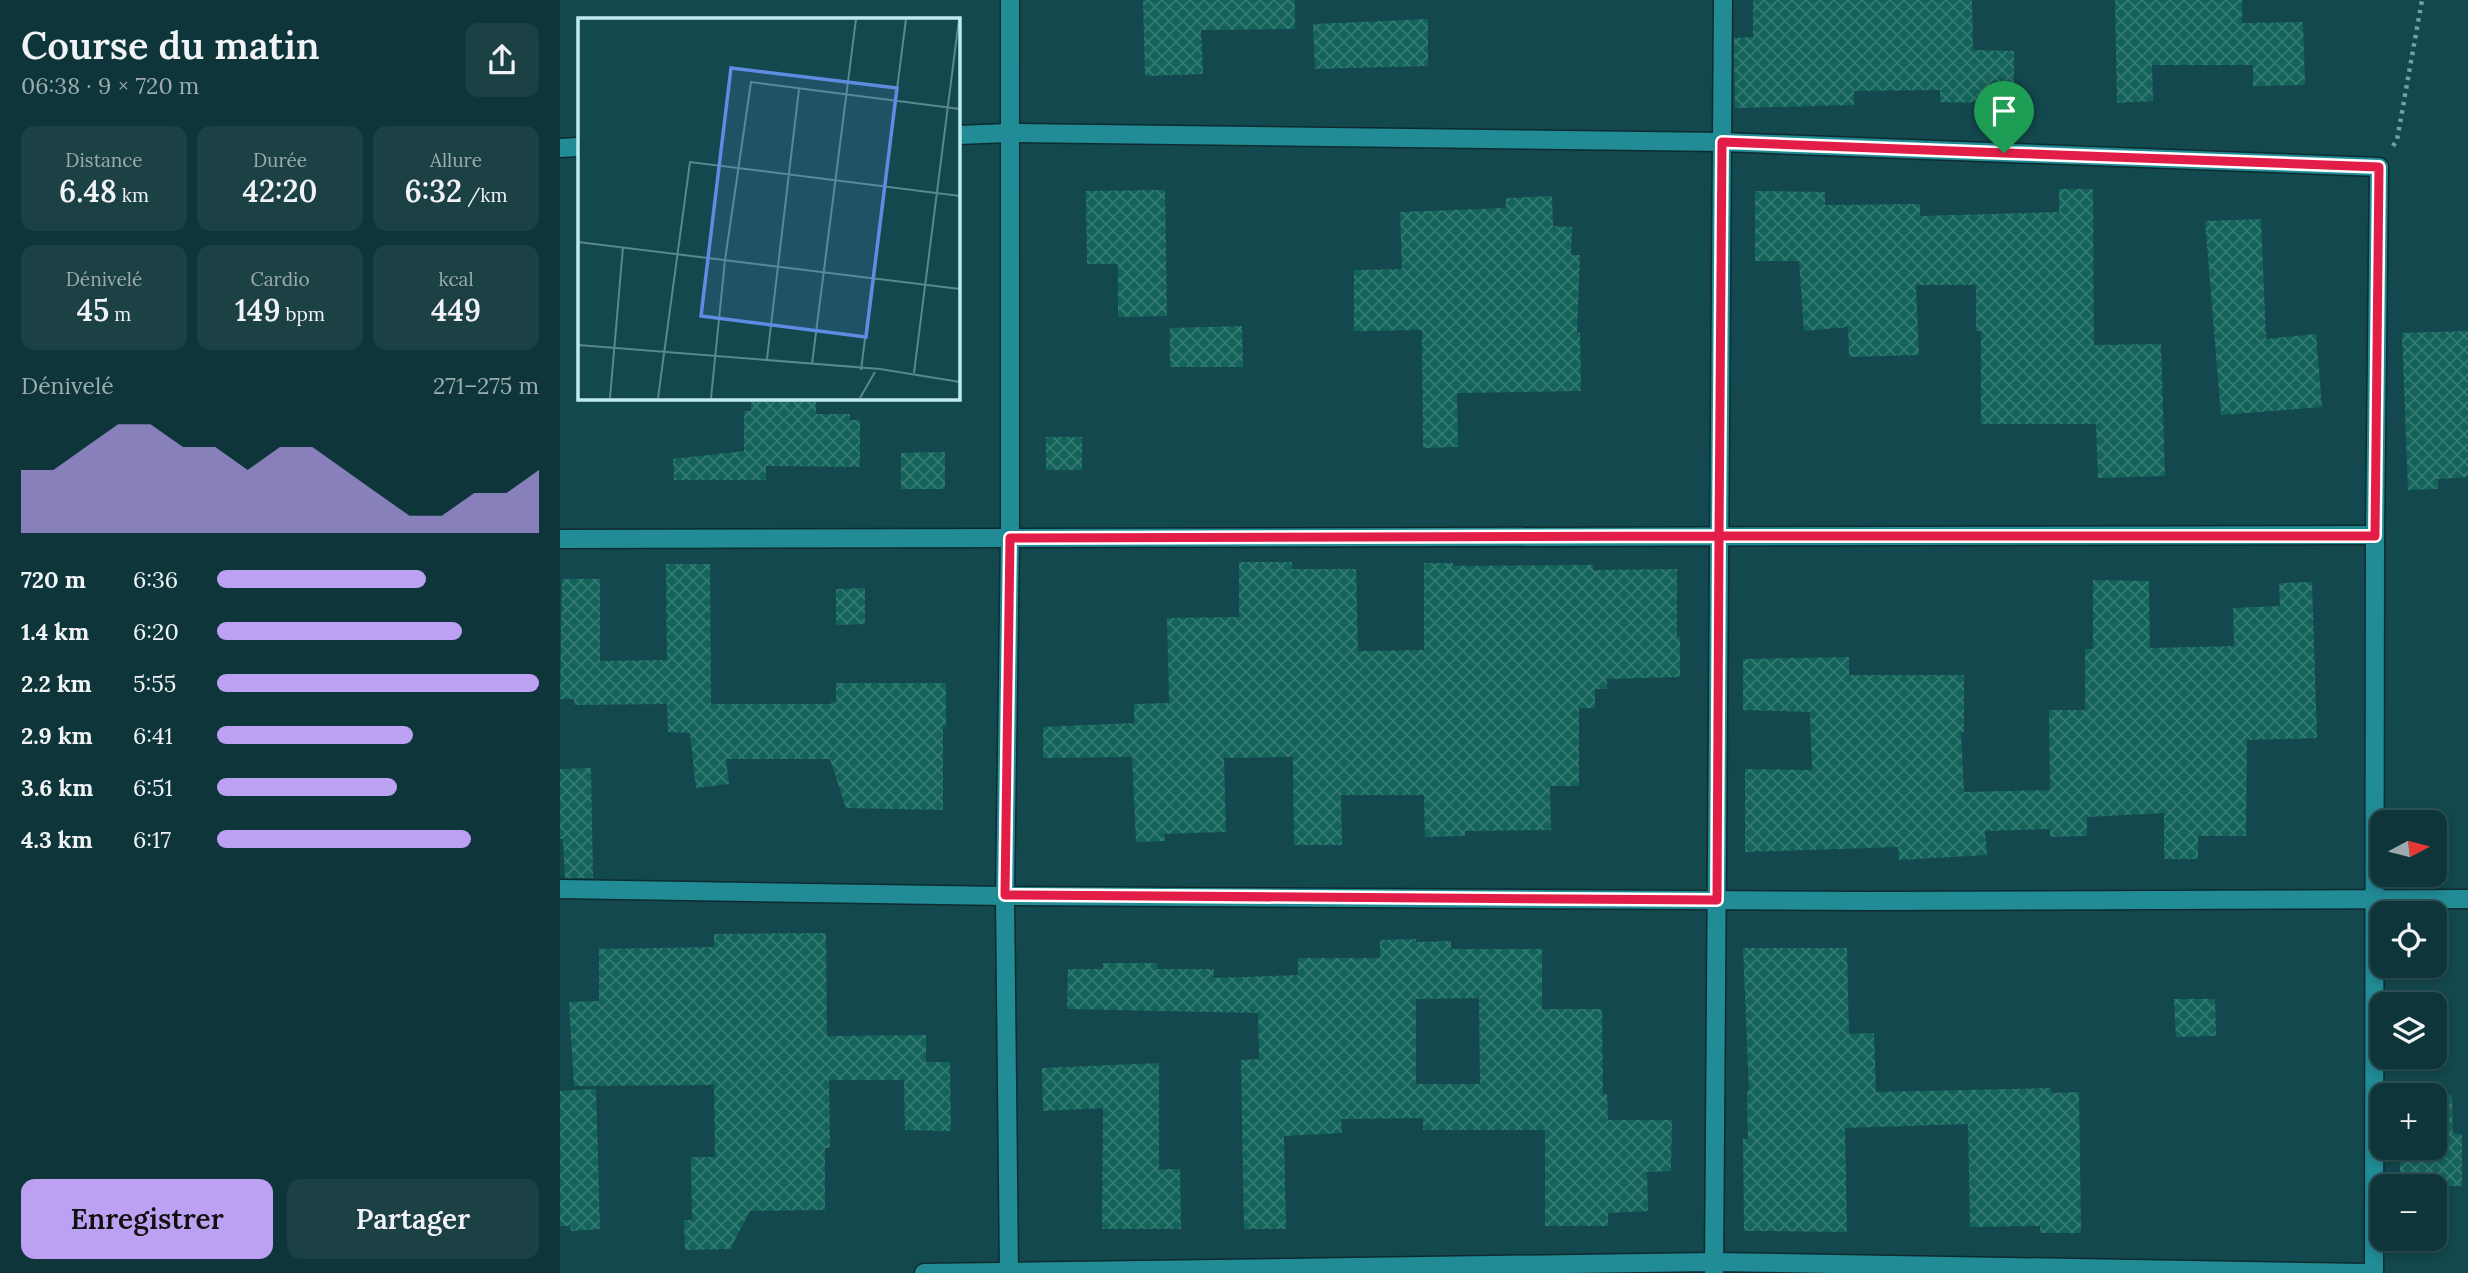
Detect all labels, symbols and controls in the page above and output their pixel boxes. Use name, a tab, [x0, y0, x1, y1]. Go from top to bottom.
inset map	[578, 18, 959, 399]
text: Course du matin	[21, 21, 320, 69]
button: share	[465, 23, 539, 97]
text: 06:38 · 9 × 720 m	[21, 71, 199, 100]
pin	[1974, 81, 2034, 153]
icon: arrive	[1985, 92, 2023, 130]
text: Distance	[65, 148, 143, 172]
text: Durée	[253, 148, 307, 172]
text: Allure	[430, 148, 482, 172]
text: 6.48	[59, 172, 117, 210]
text: 42:20	[243, 172, 317, 210]
text: 6:32	[405, 172, 462, 210]
text: km	[117, 183, 149, 207]
text: /km	[462, 183, 507, 207]
text: Dénivelé	[66, 267, 142, 291]
text: Cardio	[251, 267, 310, 291]
text: kcal	[438, 267, 474, 291]
text: 45	[77, 291, 109, 329]
text: 149	[235, 291, 281, 329]
text: 449	[431, 291, 481, 329]
text: m	[109, 302, 131, 326]
text: bpm	[281, 302, 325, 326]
text: Dénivelé	[21, 371, 114, 400]
text: 271–275 m	[433, 371, 539, 400]
text: 720 m	[21, 565, 86, 594]
text: 6:36	[133, 565, 178, 594]
text: 1.4 km	[21, 617, 89, 646]
text: 6:20	[133, 617, 179, 646]
text: 2.2 km	[21, 669, 92, 698]
text: 5:55	[133, 669, 176, 698]
text: 2.9 km	[21, 721, 93, 750]
text: 6:41	[133, 721, 173, 750]
text: 3.6 km	[21, 773, 93, 802]
text: 6:51	[133, 773, 173, 802]
north arrow	[2370, 810, 2446, 887]
map controls	[2370, 810, 2447, 1251]
text: 4.3 km	[21, 825, 93, 854]
text: 6:17	[133, 825, 171, 854]
button: locate	[2370, 901, 2447, 978]
button: layers	[2370, 992, 2447, 1069]
button: +	[2370, 1083, 2447, 1160]
button: −	[2370, 1174, 2447, 1251]
button: Enregistrer	[21, 1179, 273, 1259]
button: Partager	[287, 1179, 539, 1259]

